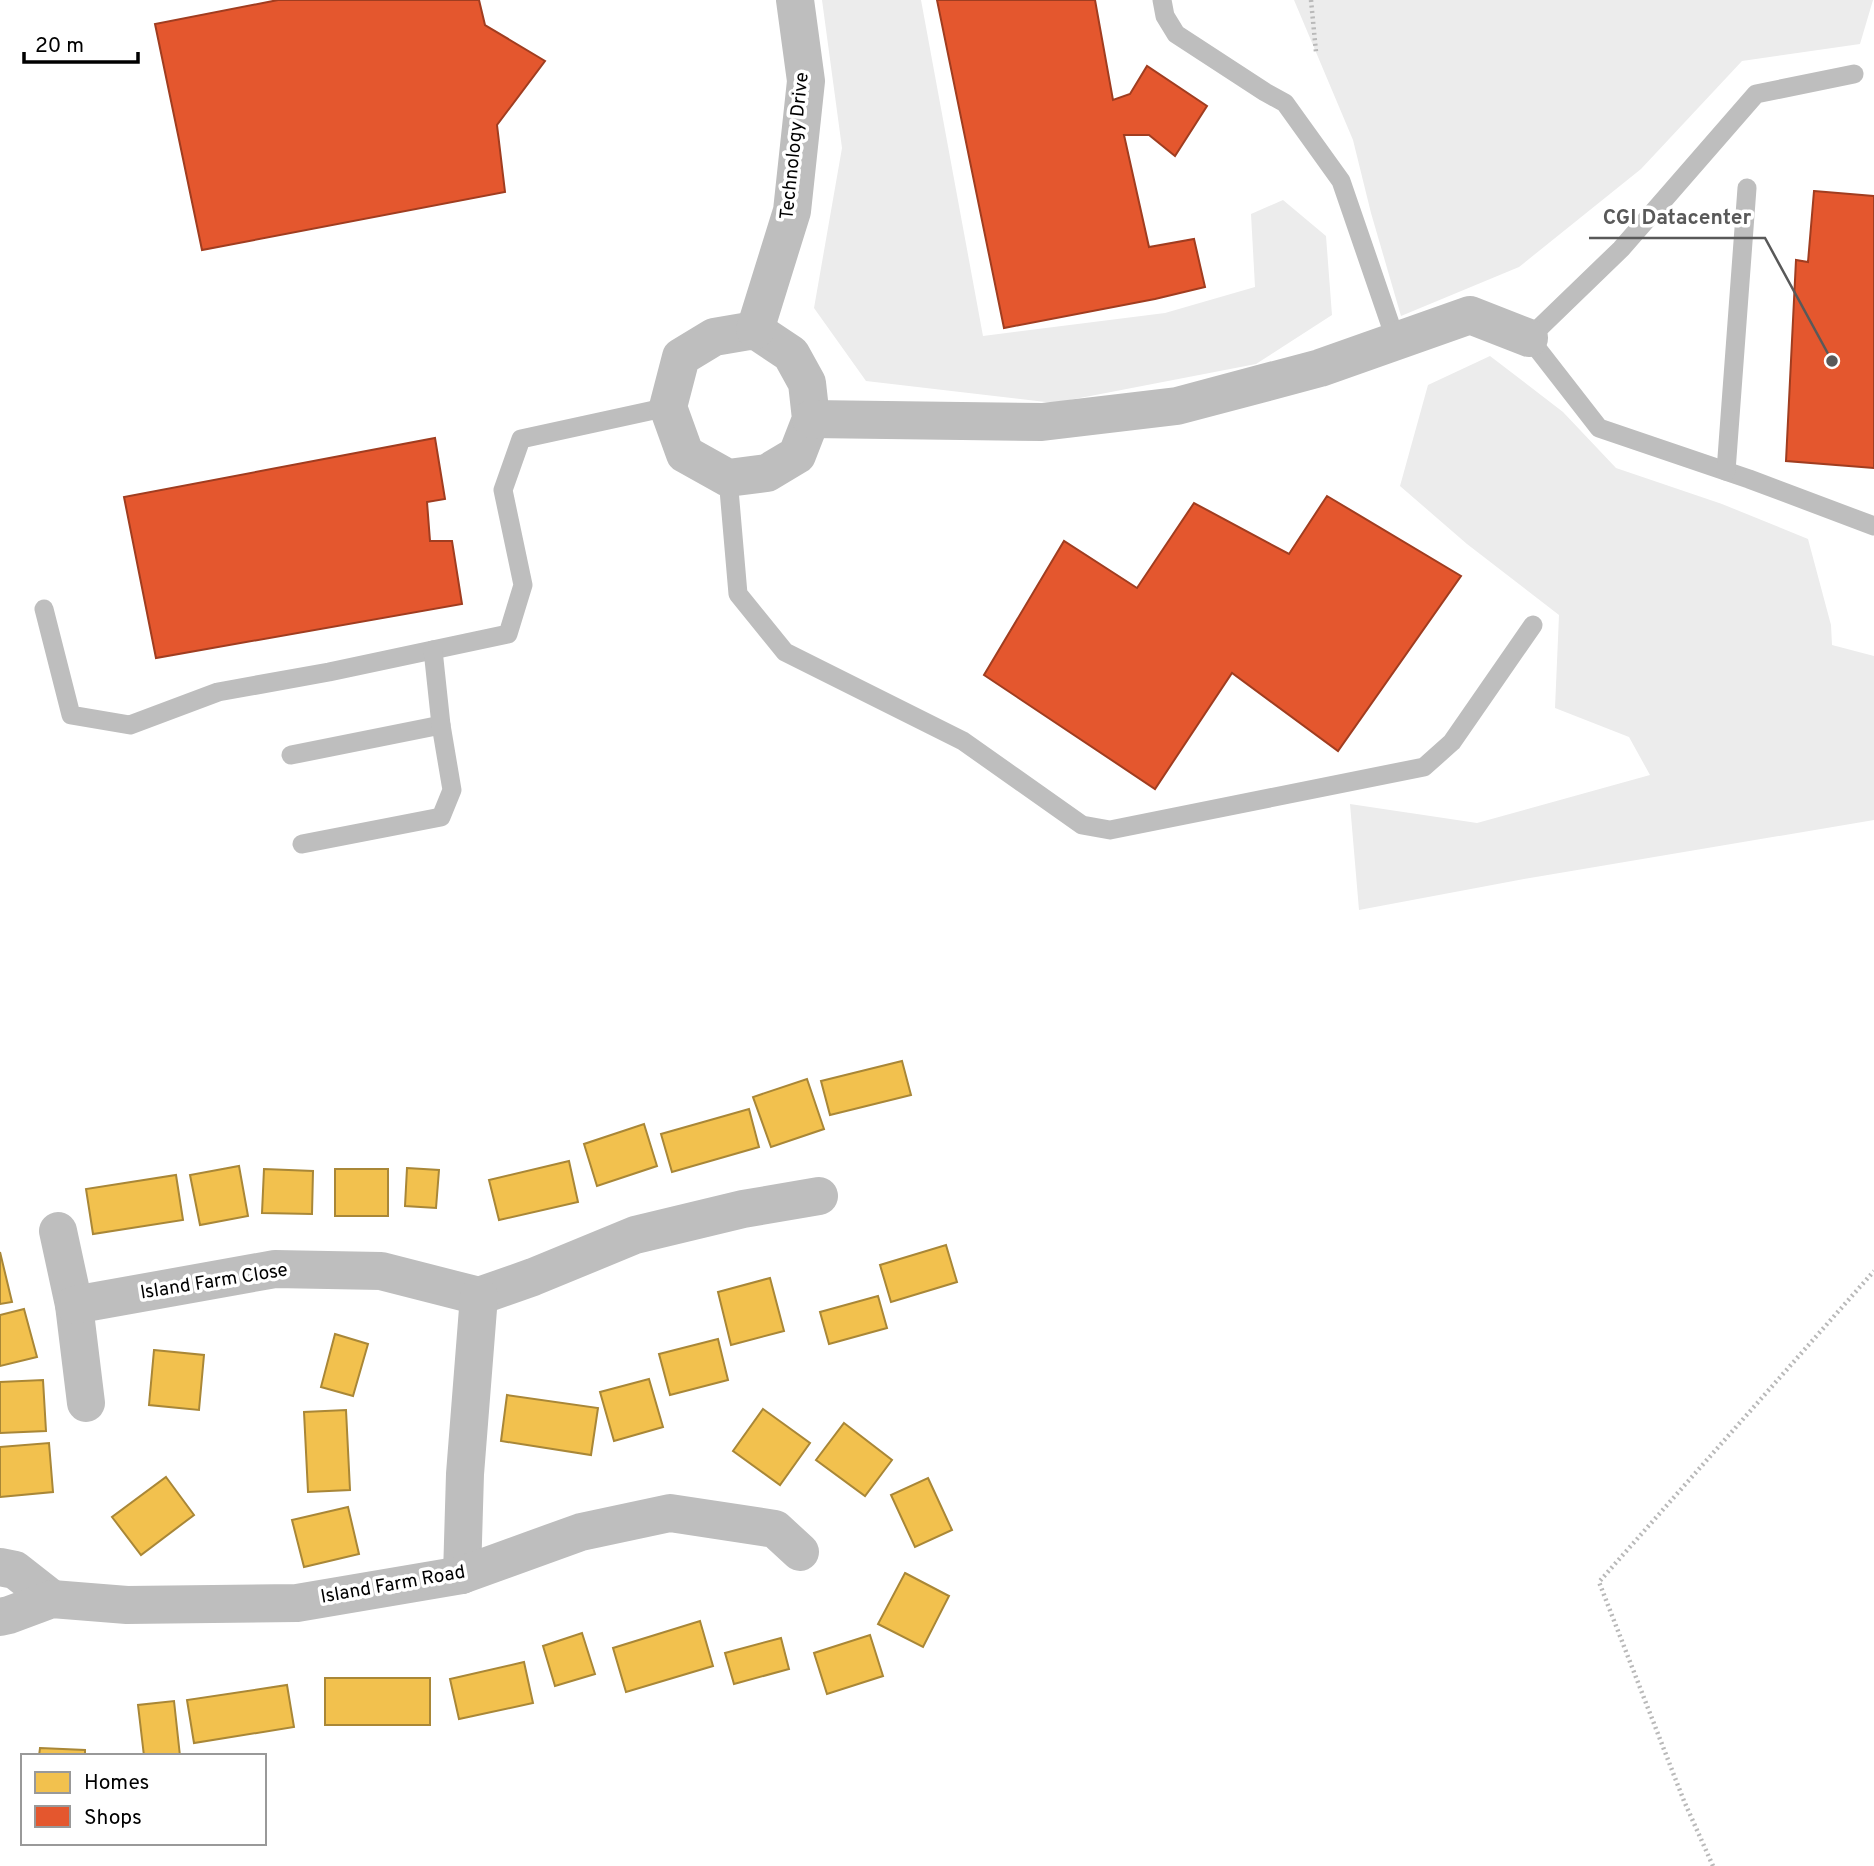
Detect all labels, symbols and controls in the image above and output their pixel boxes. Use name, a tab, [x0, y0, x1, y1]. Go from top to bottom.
scale bar	[24, 21, 138, 65]
text: 20 m	[35, 33, 84, 60]
street label: Technology Drive	[775, 71, 815, 221]
callout: CGI Datacenter	[1589, 196, 1765, 238]
text: CGI Datacenter	[1603, 205, 1752, 232]
street label: Island Farm Close	[138, 1258, 290, 1306]
street label: Island Farm Road	[319, 1560, 467, 1610]
legend	[21, 1754, 266, 1845]
text: Homes	[84, 1770, 149, 1797]
text: Shops	[84, 1805, 142, 1832]

